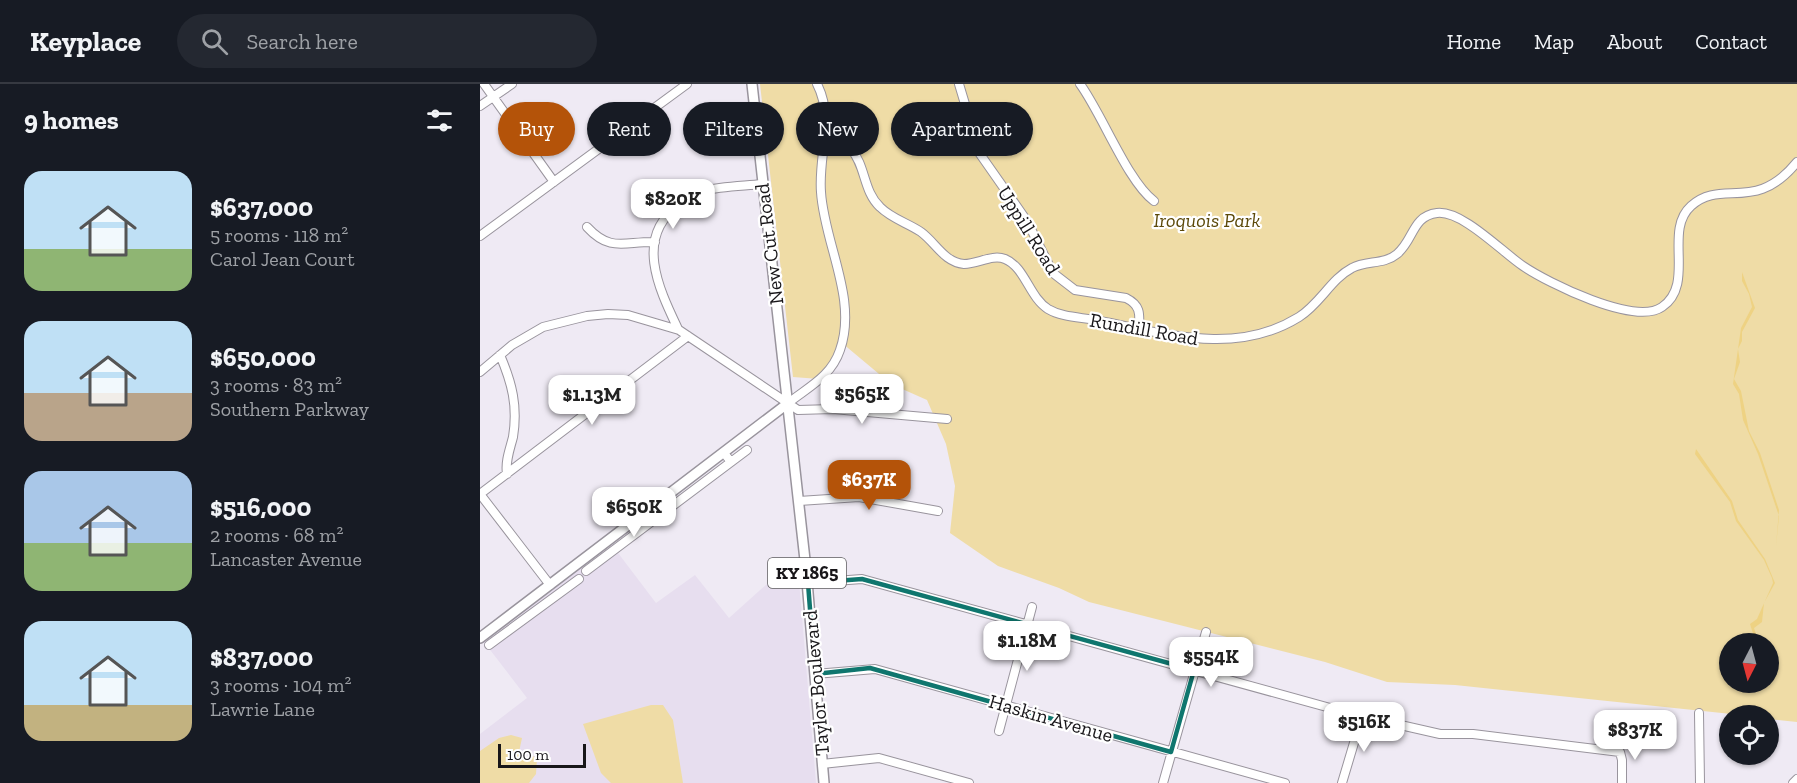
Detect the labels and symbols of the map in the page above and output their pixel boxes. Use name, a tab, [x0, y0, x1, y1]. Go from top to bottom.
pin: $820K	[631, 179, 715, 230]
street label: Uppill Road	[992, 181, 1066, 279]
street label: New Cut Road	[750, 182, 788, 306]
park label: Iroquois Park	[1154, 208, 1261, 232]
street label: Rundill Road	[1088, 308, 1200, 350]
pin: $565K	[820, 374, 904, 425]
pin: $1.13M	[543, 375, 641, 426]
pin: $637K	[827, 460, 911, 511]
pin: $650K	[592, 487, 676, 538]
road number: KY 1865	[768, 558, 846, 588]
street label: Taylor Boulevard	[798, 609, 834, 757]
pin: $1.18M	[978, 621, 1076, 672]
north arrow	[1719, 633, 1779, 693]
pin: $554K	[1169, 637, 1253, 688]
street label: Haskin Avenue	[986, 689, 1116, 747]
pin: $516K	[1322, 702, 1406, 753]
pin: $837K	[1593, 710, 1677, 761]
scale bar	[498, 741, 586, 768]

